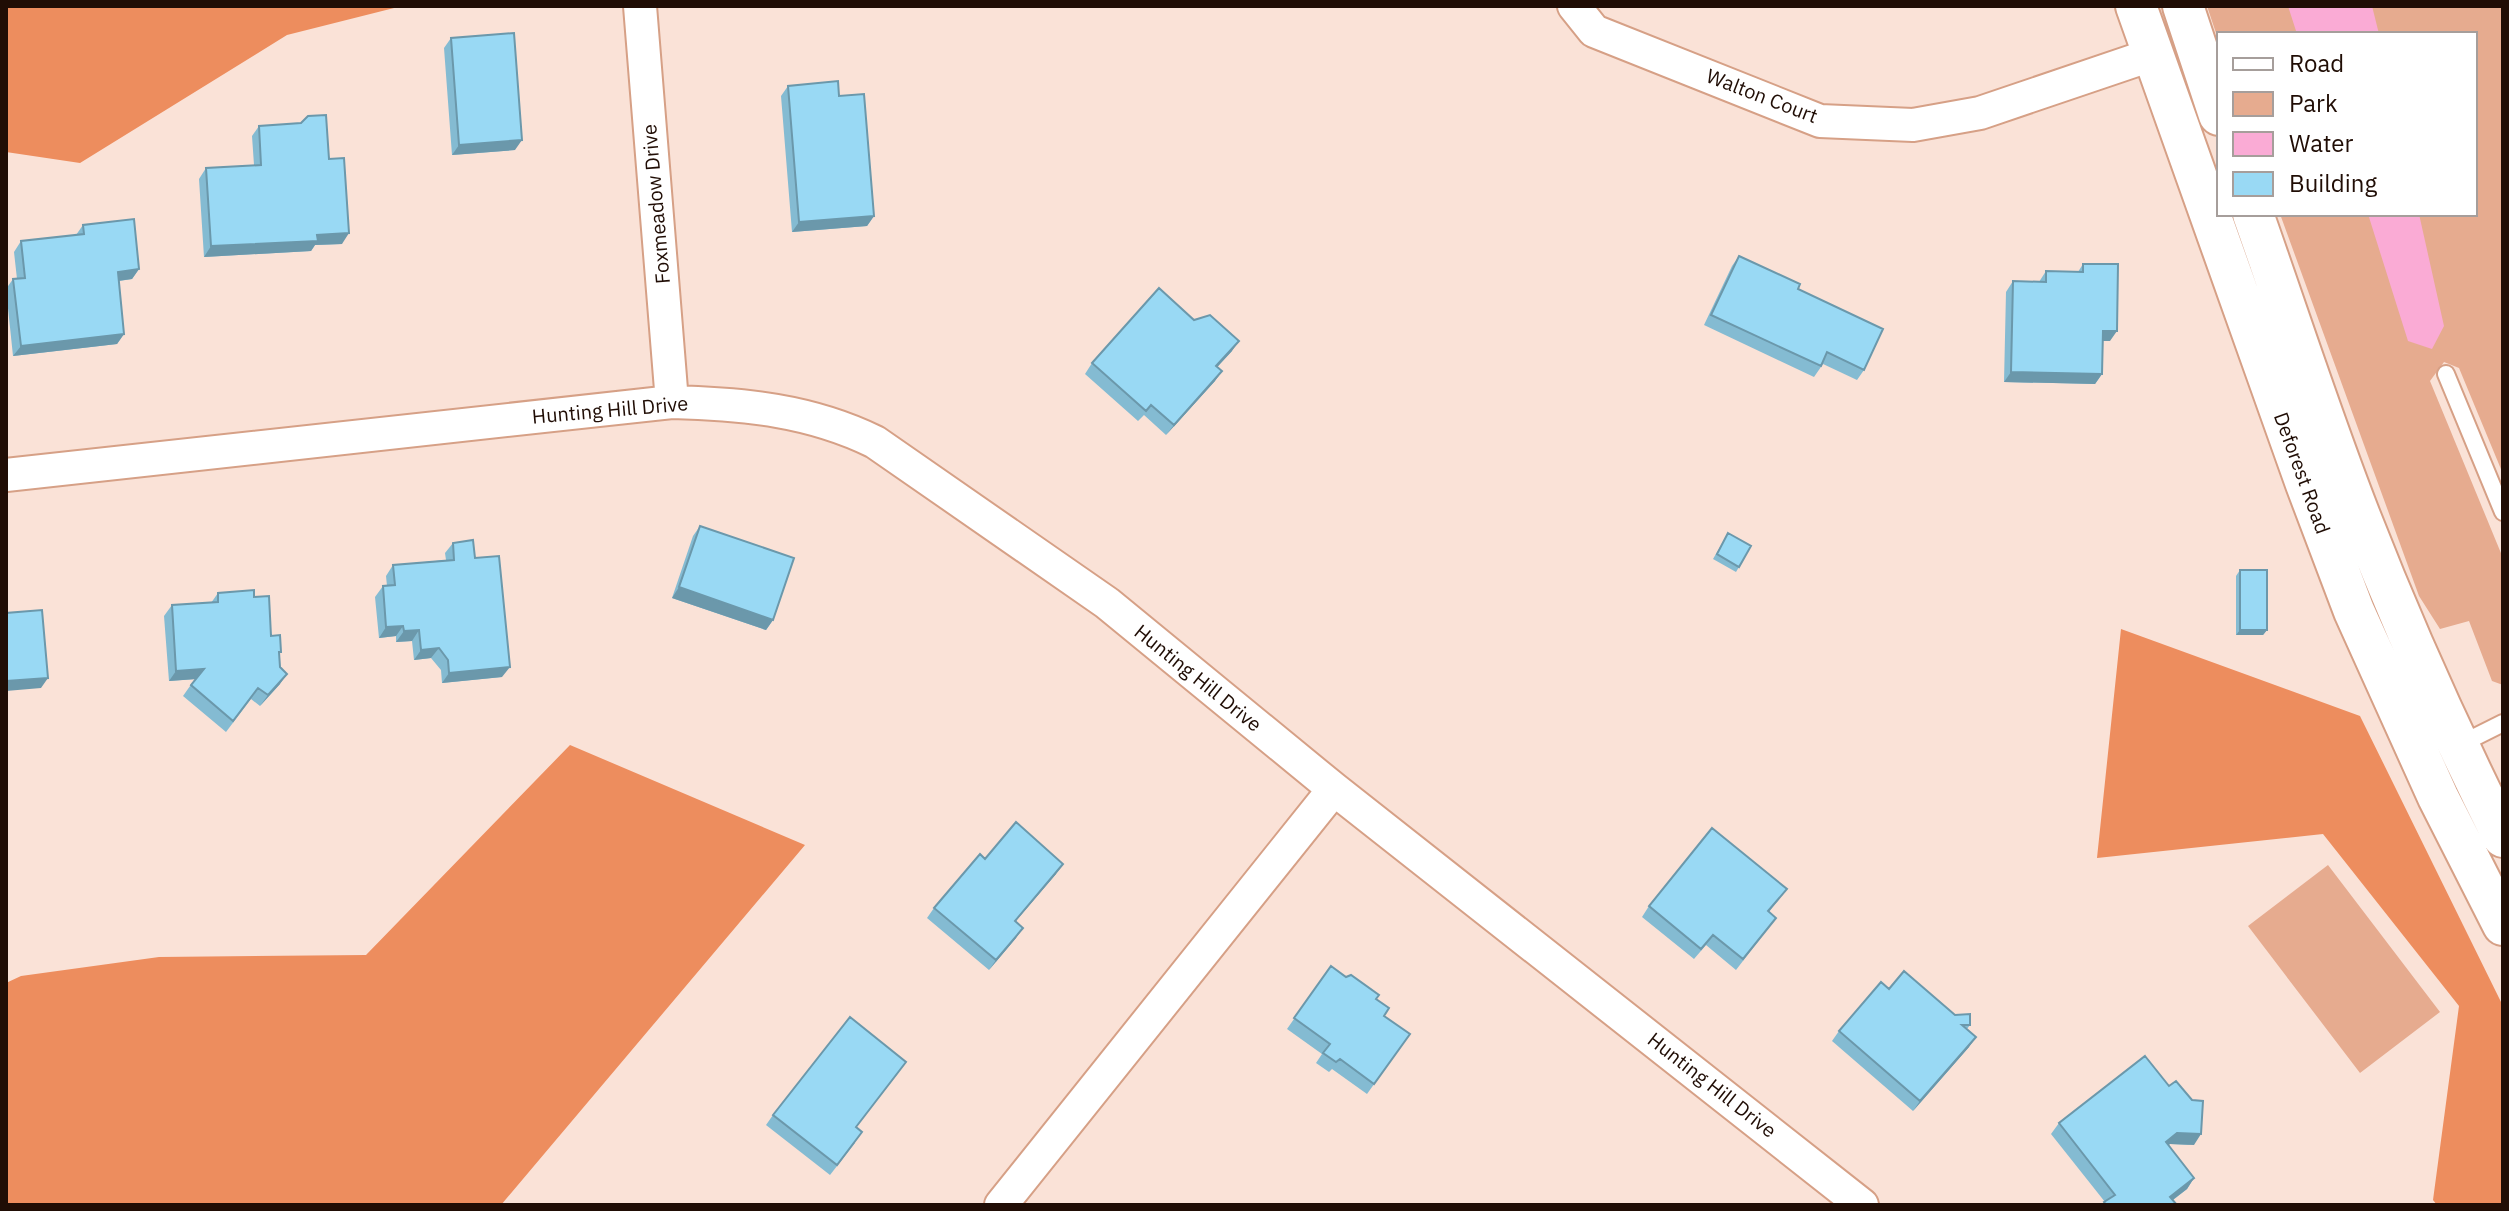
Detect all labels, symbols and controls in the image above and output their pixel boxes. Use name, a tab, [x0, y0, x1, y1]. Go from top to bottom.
legend	[2217, 32, 2477, 216]
text: Road	[2289, 47, 2344, 79]
street label: Walton Court	[1703, 62, 1822, 129]
text: Park	[2289, 87, 2338, 119]
street label: Foxmeadow Drive	[635, 123, 676, 285]
text: Water	[2289, 127, 2353, 159]
text: Building	[2289, 167, 2377, 199]
street label: Hunting Hill Drive	[531, 389, 689, 430]
street label: Deforest Road	[2268, 408, 2337, 537]
street label: Hunting Hill Drive	[1129, 618, 1268, 737]
street label: Hunting Hill Drive	[1642, 1026, 1782, 1143]

